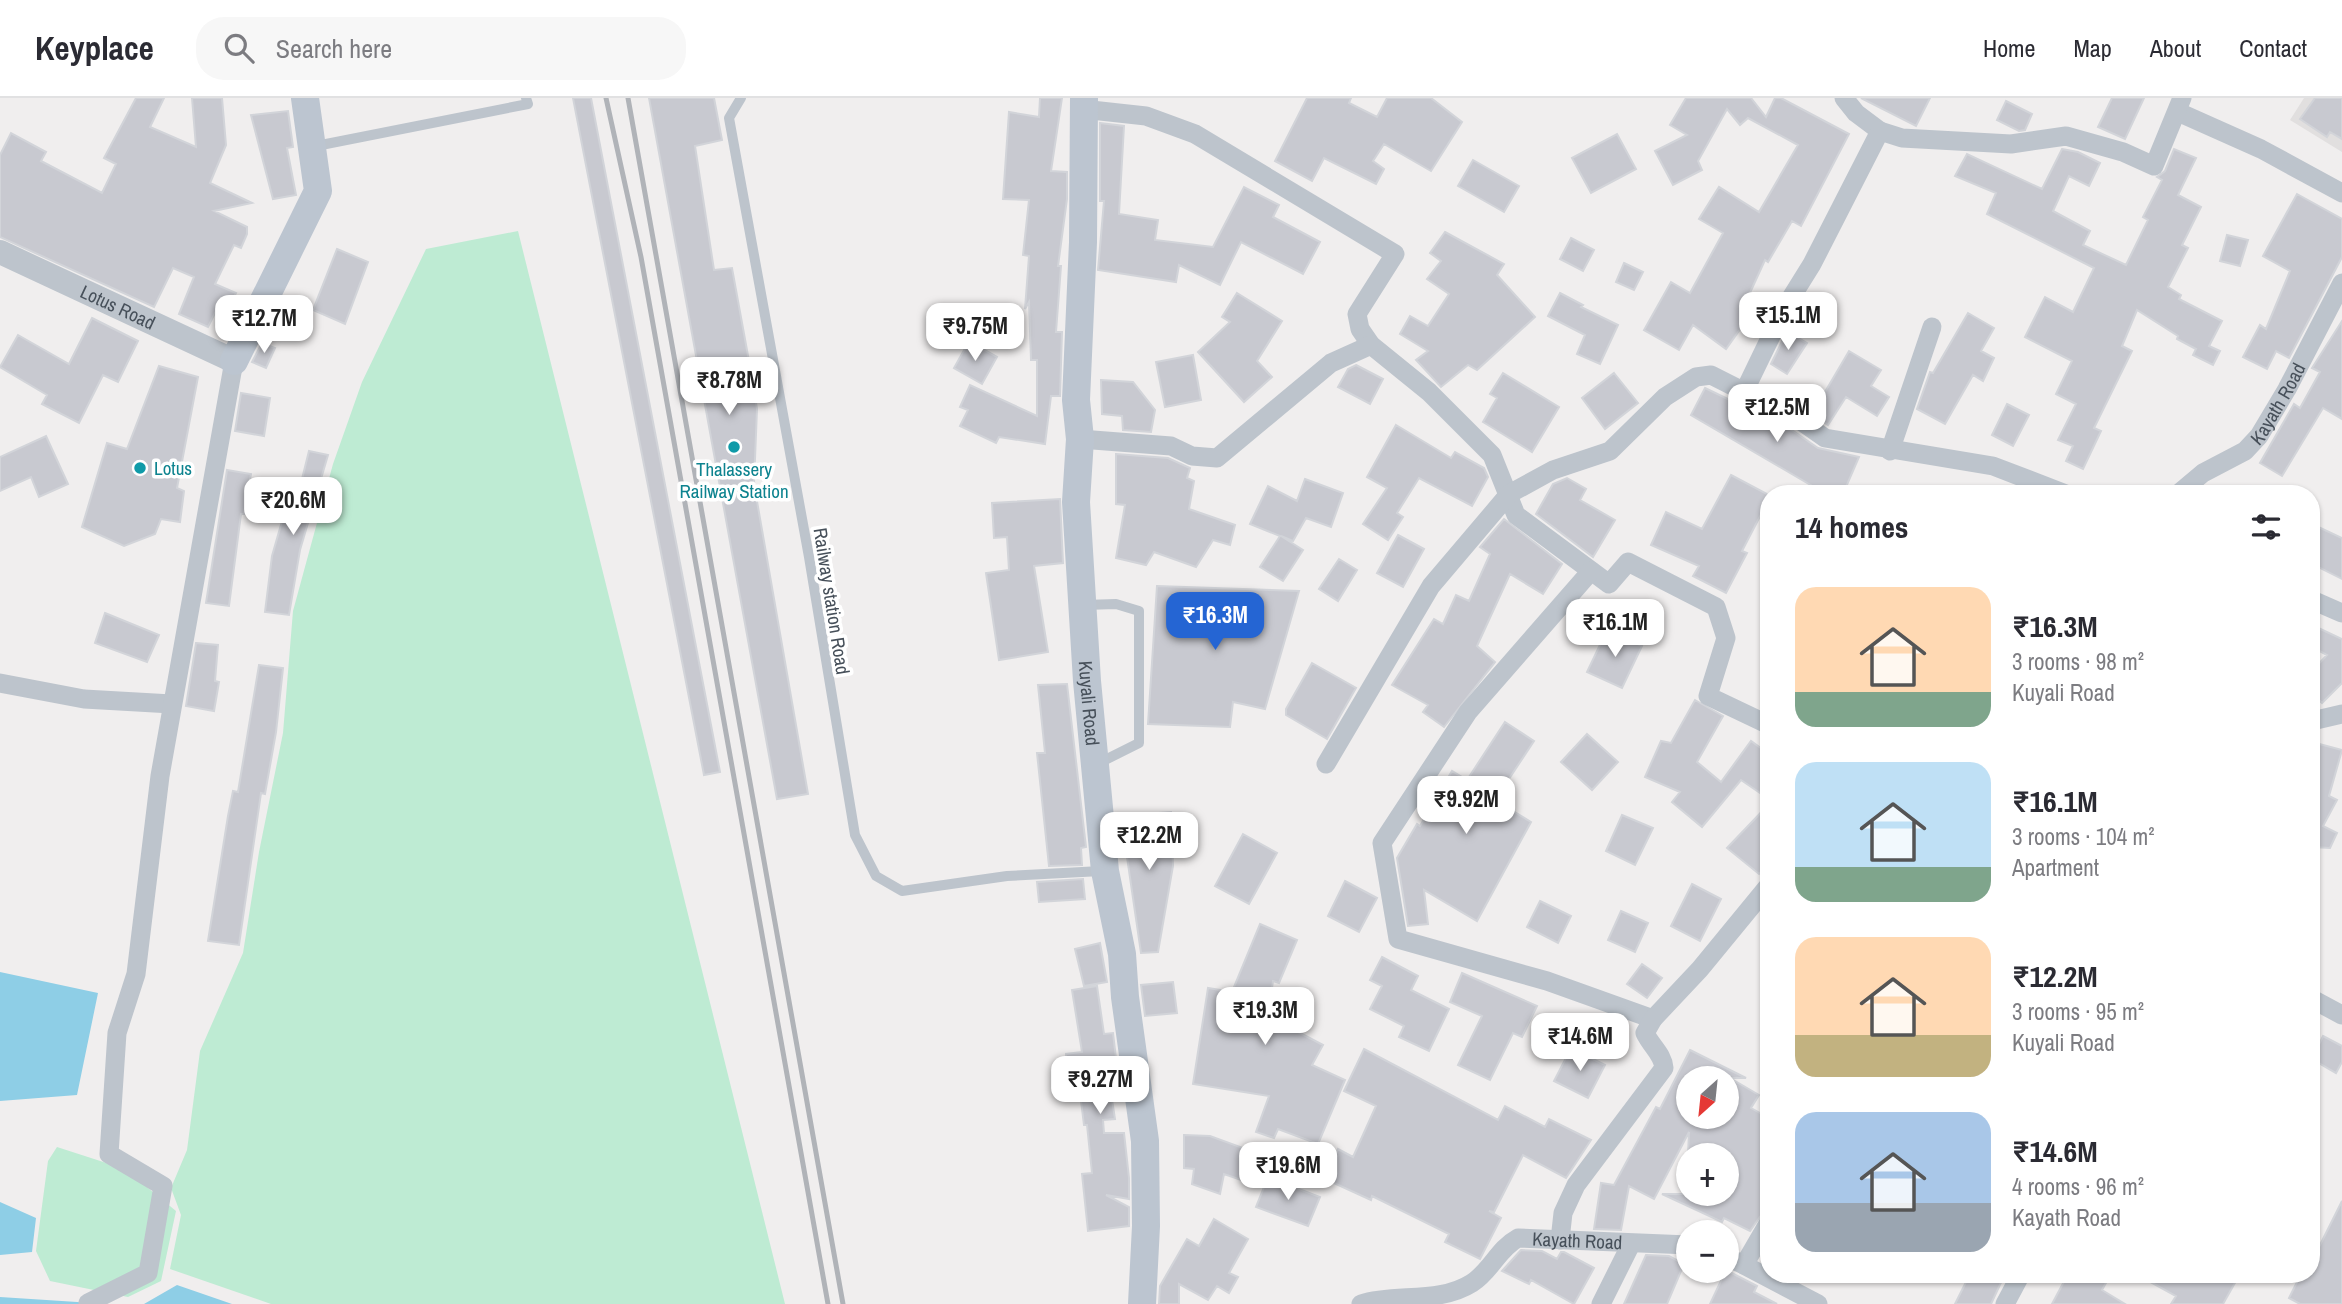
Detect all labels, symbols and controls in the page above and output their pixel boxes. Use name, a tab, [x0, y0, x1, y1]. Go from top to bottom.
search box	[196, 17, 686, 80]
text: Keyplace	[35, 26, 154, 70]
icon: search	[220, 29, 258, 67]
text: Search here	[276, 31, 392, 66]
text: Home	[1983, 32, 2035, 64]
text: Map	[2073, 32, 2112, 64]
text: About	[2150, 32, 2201, 64]
text: Contact	[2239, 32, 2307, 64]
street label: Lotus Road	[76, 278, 159, 336]
pin: ₹15.1M	[1731, 292, 1845, 352]
pin: ₹12.7M	[207, 296, 321, 355]
text: ₹15.1M	[1755, 299, 1821, 330]
text: ₹12.7M	[231, 302, 297, 333]
pin: ₹9.75M	[918, 303, 1032, 363]
text: ₹9.75M	[942, 310, 1008, 341]
pin: ₹8.78M	[672, 358, 786, 417]
street label: Kayath Road	[2244, 358, 2311, 450]
text: ₹8.78M	[696, 364, 762, 395]
pin: ₹12.5M	[1720, 384, 1834, 444]
text: ₹12.5M	[1744, 391, 1810, 422]
marker: Thalassery Railway Station	[726, 439, 742, 455]
place label: Lotus	[154, 455, 192, 481]
place label: Thalassery Railway Station	[679, 456, 789, 504]
marker: Lotus	[132, 460, 148, 476]
pin: ₹20.6M	[236, 478, 350, 537]
text: ₹20.6M	[260, 484, 326, 515]
text: 14 homes	[1795, 507, 1909, 547]
icon: filters	[2247, 508, 2285, 546]
street label: Railway station Road	[808, 526, 856, 676]
pin: ₹16.3M	[1158, 592, 1272, 652]
text: ₹16.3M	[1182, 599, 1248, 630]
pin: ₹16.1M	[1558, 600, 1672, 659]
text: ₹16.1M	[1582, 606, 1648, 637]
text: ₹16.3M	[2012, 606, 2098, 646]
icon: home	[1851, 615, 1935, 699]
text: 3 rooms · 98 m²	[2012, 646, 2144, 677]
street label: Kuyali Road	[1073, 660, 1106, 747]
text: Kuyali Road	[2012, 677, 2115, 708]
pin: ₹9.92M	[1409, 776, 1523, 836]
text: ₹16.1M	[2012, 781, 2098, 821]
text: ₹9.92M	[1433, 783, 1499, 814]
icon: home	[1851, 790, 1935, 874]
pin: ₹12.2M	[1092, 812, 1206, 872]
text: ₹12.2M	[1116, 819, 1182, 850]
text: 3 rooms · 104 m²	[2012, 821, 2155, 852]
text: Apartment	[2012, 852, 2099, 883]
text: ₹12.2M	[2012, 956, 2098, 996]
icon: home	[1851, 965, 1935, 1049]
pin: ₹19.3M	[1208, 988, 1322, 1047]
text: ₹19.3M	[1232, 994, 1298, 1025]
text: 3 rooms · 95 m²	[2012, 996, 2144, 1027]
pin: ₹14.6M	[1523, 1014, 1637, 1073]
text: ₹14.6M	[1547, 1020, 1613, 1051]
text: Kuyali Road	[2012, 1027, 2115, 1058]
pin: ₹9.27M	[1043, 1056, 1157, 1116]
text: ₹9.27M	[1067, 1063, 1133, 1094]
north arrow	[1676, 1066, 1740, 1129]
map controls	[1676, 1066, 1739, 1283]
text: ₹14.6M	[2012, 1131, 2098, 1171]
icon: home	[1851, 1140, 1935, 1224]
pin: ₹19.6M	[1231, 1142, 1345, 1202]
button: +	[1676, 1143, 1739, 1206]
text: ₹19.6M	[1255, 1149, 1321, 1180]
text: 4 rooms · 96 m²	[2012, 1171, 2144, 1202]
text: Kayath Road	[2012, 1202, 2121, 1233]
button: −	[1676, 1220, 1739, 1283]
street label: Kayath Road	[1532, 1226, 1623, 1255]

